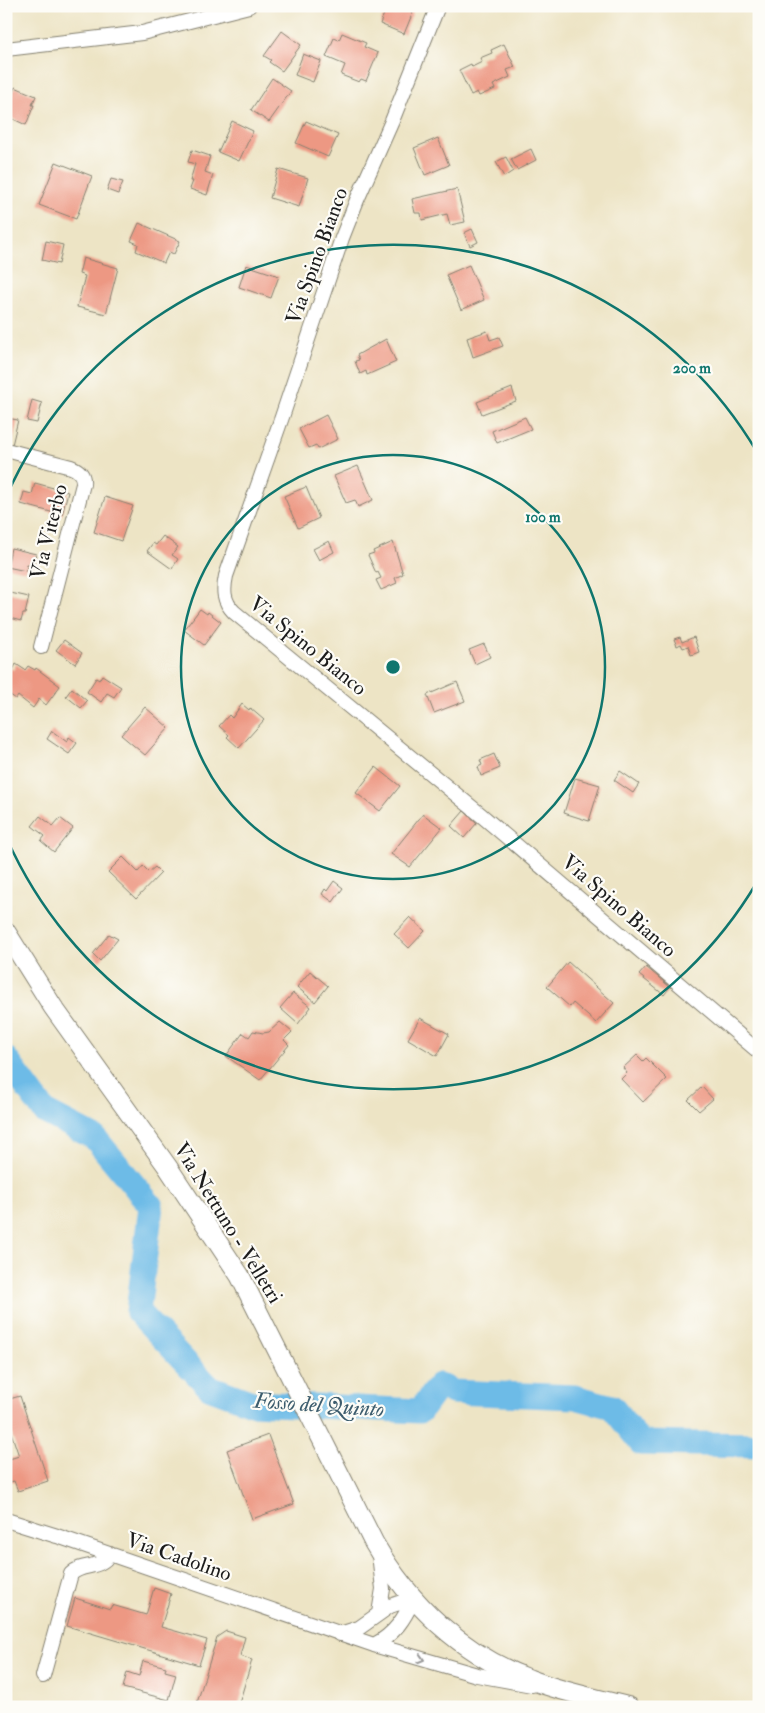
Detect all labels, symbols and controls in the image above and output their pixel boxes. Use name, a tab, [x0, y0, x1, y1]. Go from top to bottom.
street label: Via Spino Bianco	[280, 184, 354, 328]
text: 200 m	[673, 359, 711, 378]
street label: Via Viterbo	[24, 481, 74, 583]
text: 100 m	[525, 508, 561, 527]
street label: Via Spino Bianco	[244, 590, 372, 702]
centre of rings	[384, 658, 402, 676]
street label: Via Spino Bianco	[556, 849, 682, 963]
street label: Via Nettuno - Velletri	[167, 1137, 289, 1309]
water label: Fosso del Quinto	[252, 1386, 385, 1424]
street label: Via Cadolino	[123, 1526, 235, 1588]
one-way arrow	[416, 1654, 424, 1664]

